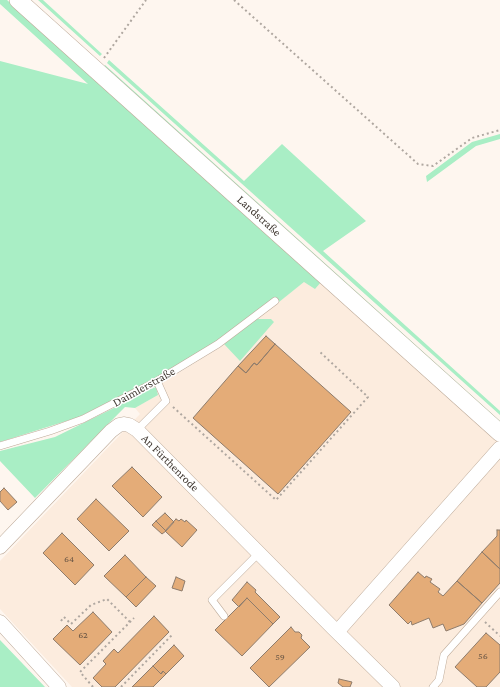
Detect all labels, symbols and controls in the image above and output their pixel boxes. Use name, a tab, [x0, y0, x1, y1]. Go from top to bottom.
street label: Landstraße	[234, 192, 284, 240]
street label: Daimlerstraße	[110, 364, 178, 410]
street label: An Fürthenrode	[138, 431, 202, 495]
house number: 64	[64, 553, 74, 565]
house number: 62	[78, 629, 88, 641]
house number: 56	[478, 650, 488, 662]
house number: 59	[275, 651, 285, 663]

